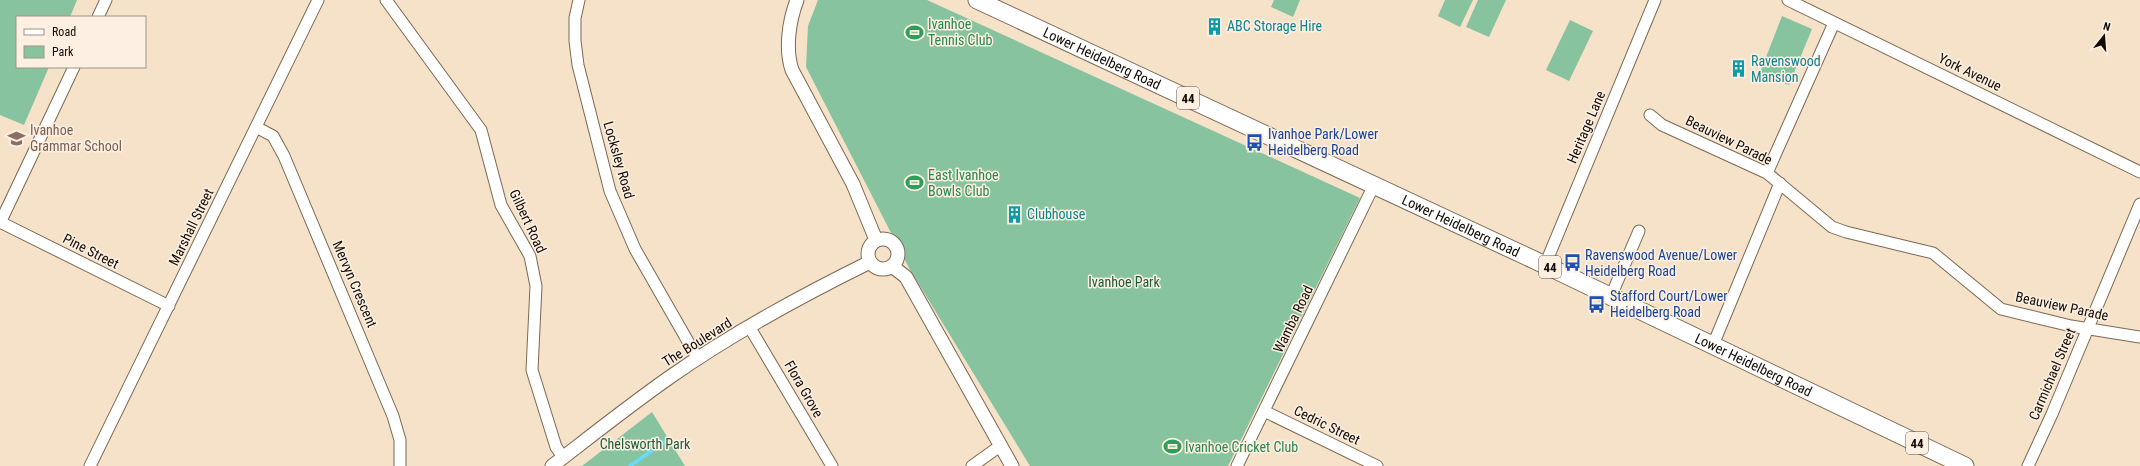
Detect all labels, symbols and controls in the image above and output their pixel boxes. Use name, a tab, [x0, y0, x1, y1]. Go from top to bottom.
legend	[16, 16, 146, 68]
place label: Ivanhoe Tennis Club	[928, 16, 992, 48]
building icon: ABC Storage Hire	[1204, 16, 1224, 36]
north arrow	[2084, 16, 2124, 56]
place label: ABC Storage Hire	[1227, 18, 1323, 34]
text: N	[2102, 20, 2112, 34]
sports icon: Ivanhoe Tennis Club	[905, 22, 925, 42]
street label: Lower Heidelberg Road	[1041, 24, 1163, 93]
text: Road	[52, 25, 76, 39]
text: Park	[52, 45, 74, 59]
street label: York Avenue	[1936, 50, 2004, 94]
place label: Ravenswood Mansion	[1751, 53, 1821, 85]
building icon: Ravenswood Mansion	[1728, 59, 1748, 79]
road number: 44	[1177, 87, 1199, 109]
street label: Heritage Lane	[1564, 88, 1609, 166]
street label: Beauview Parade	[1683, 112, 1775, 168]
street label: Locksley Road	[600, 119, 638, 201]
place label: Ivanhoe Grammar School	[30, 122, 122, 154]
place label: Ivanhoe Park/Lower Heidelberg Road	[1268, 126, 1378, 158]
school or university icon: Ivanhoe Grammar School	[7, 128, 27, 148]
bus stop icon: Ivanhoe Park/Lower Heidelberg Road	[1245, 132, 1265, 152]
place label: East Ivanhoe Bowls Club	[928, 167, 999, 199]
sports icon: East Ivanhoe Bowls Club	[905, 173, 925, 193]
street label: Marshall Street	[165, 186, 217, 268]
street label: Gilbert Road	[506, 187, 550, 255]
street label: Lower Heidelberg Road	[1400, 191, 1522, 260]
building icon: Clubhouse	[1004, 204, 1024, 224]
place label: Clubhouse	[1027, 206, 1086, 222]
street label: Pine Street	[60, 230, 122, 272]
street label: Mervyn Crescent	[330, 238, 380, 330]
place label: Ravenswood Avenue/Lower Heidelberg Road	[1585, 247, 1737, 279]
bus stop icon: Ravenswood Avenue/Lower Heidelberg Road	[1562, 253, 1582, 273]
road number: 44	[1539, 256, 1561, 278]
park label: Ivanhoe Park	[1088, 274, 1160, 290]
street label: Wamba Road	[1270, 283, 1316, 355]
place label: Stafford Court/Lower Heidelberg Road	[1610, 288, 1728, 320]
street label: Beauview Parade	[2014, 288, 2110, 324]
bus stop icon: Stafford Court/Lower Heidelberg Road	[1587, 294, 1607, 314]
street label: The Boulevard	[659, 314, 735, 370]
street label: Carmichael Street	[2025, 326, 2079, 422]
street label: Lower Heidelberg Road	[1692, 330, 1815, 400]
street label: Flora Grove	[781, 358, 827, 421]
street label: Cedric Street	[1291, 402, 1363, 448]
road number: 44	[1906, 432, 1928, 454]
park label: Chelsworth Park	[600, 436, 691, 452]
sports icon: Ivanhoe Cricket Club	[1162, 437, 1182, 457]
place label: Ivanhoe Cricket Club	[1185, 439, 1298, 455]

